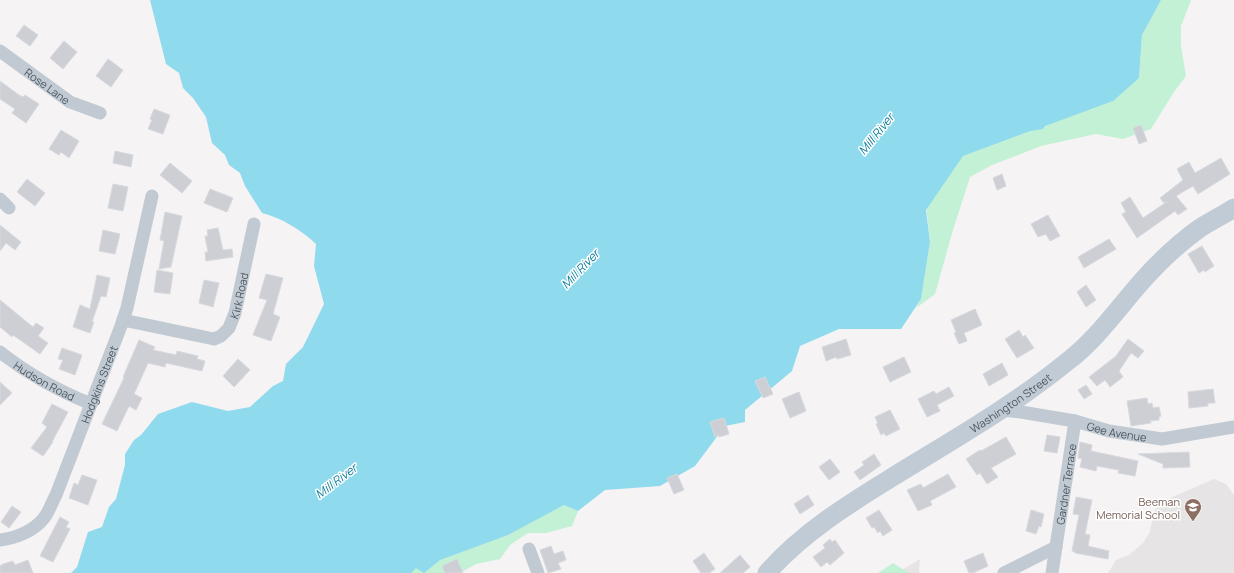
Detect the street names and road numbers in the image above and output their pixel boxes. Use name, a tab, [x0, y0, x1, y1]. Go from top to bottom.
street label: Rose Lane	[22, 64, 74, 108]
street label: Kirk Road	[226, 271, 251, 321]
street label: Hodgkins Street	[77, 343, 120, 425]
street label: Hudson Road	[11, 357, 77, 404]
street label: Washington Street	[967, 369, 1054, 436]
street label: Gee Avenue	[1085, 417, 1148, 444]
street label: Gardner Terrace	[1052, 442, 1079, 526]

